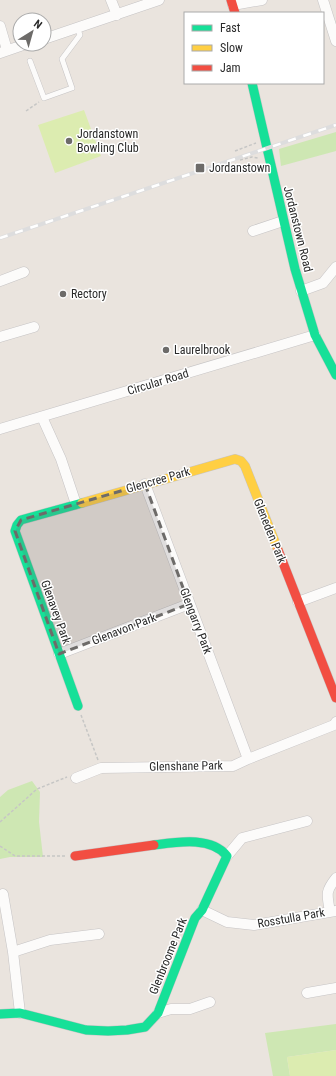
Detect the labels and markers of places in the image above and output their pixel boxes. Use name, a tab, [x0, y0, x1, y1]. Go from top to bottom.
place label: Jordanstown Bowling Club	[77, 127, 139, 155]
marker: Jordanstown Bowling Club	[64, 136, 74, 146]
place label: Jordanstown	[209, 161, 271, 175]
marker: Jordanstown	[194, 162, 206, 174]
place label: Rectory	[71, 287, 107, 301]
marker: Rectory	[58, 289, 68, 299]
place label: Laurelbrook	[174, 343, 231, 357]
marker: Laurelbrook	[161, 345, 171, 355]

